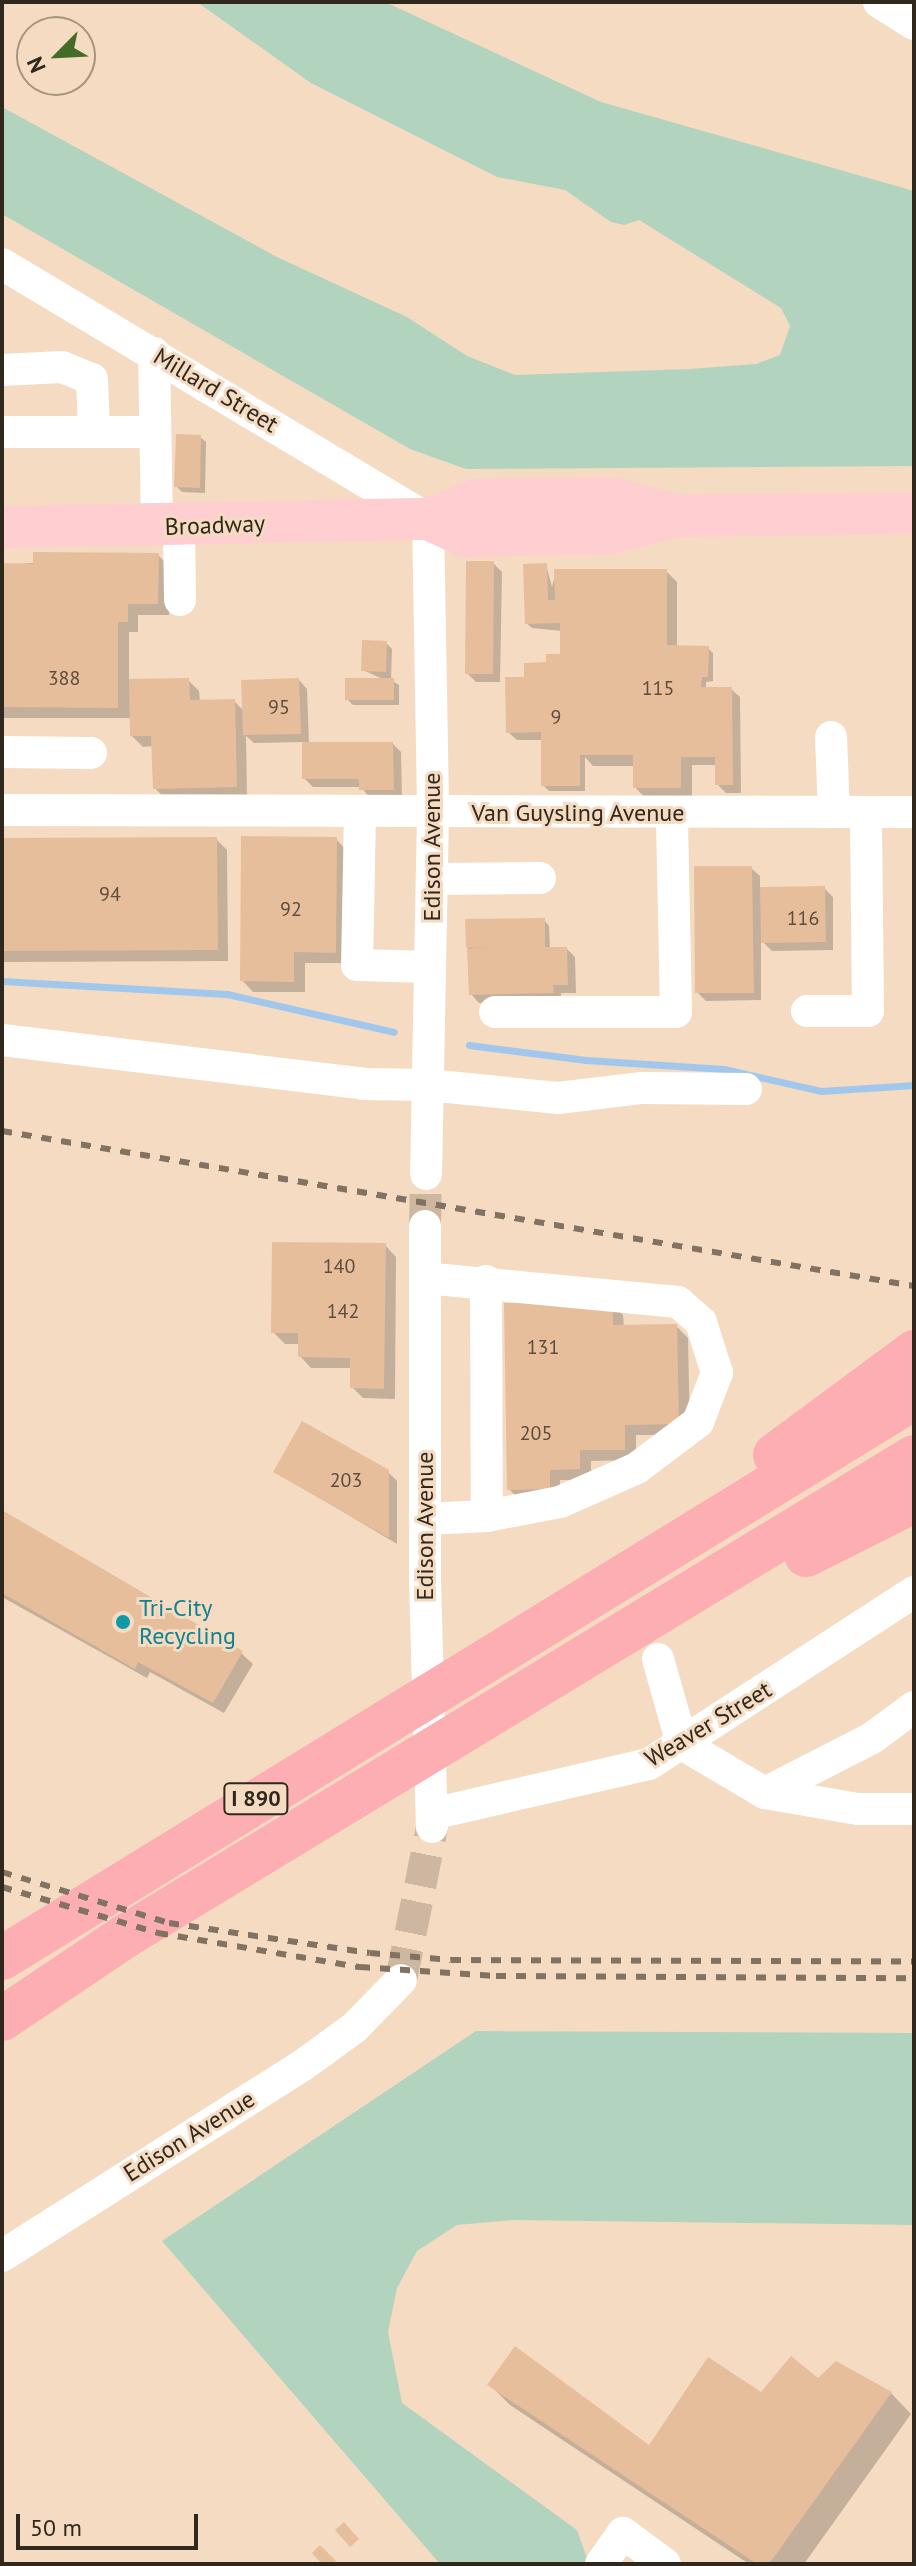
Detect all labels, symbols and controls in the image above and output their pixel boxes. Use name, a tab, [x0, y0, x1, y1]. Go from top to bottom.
north arrow	[16, 16, 96, 96]
text: N	[20, 53, 52, 77]
street label: Millard Street	[149, 342, 283, 438]
street label: Broadway	[164, 509, 266, 541]
house number: 388	[48, 666, 80, 690]
house number: 115	[642, 676, 674, 700]
house number: 95	[268, 695, 290, 719]
house number: 9	[551, 705, 561, 729]
street label: Edison Avenue	[418, 772, 446, 922]
street label: Van Guysling Avenue	[471, 799, 685, 827]
house number: 94	[99, 882, 121, 906]
house number: 92	[280, 897, 302, 921]
house number: 116	[787, 906, 819, 930]
house number: 140	[323, 1254, 355, 1278]
house number: 142	[327, 1299, 359, 1323]
house number: 131	[527, 1335, 559, 1359]
house number: 205	[520, 1421, 552, 1445]
street label: Edison Avenue	[411, 1451, 439, 1601]
house number: 203	[330, 1468, 362, 1492]
place label: Tri-City Recycling	[139, 1594, 236, 1650]
marker: Tri-City Recycling	[114, 1613, 132, 1631]
street label: Weaver Street	[640, 1675, 776, 1773]
road number: I 890	[222, 1781, 290, 1817]
street label: Edison Avenue	[118, 2084, 260, 2188]
scale bar	[20, 2498, 202, 2548]
text: 50 m	[30, 2512, 82, 2543]

